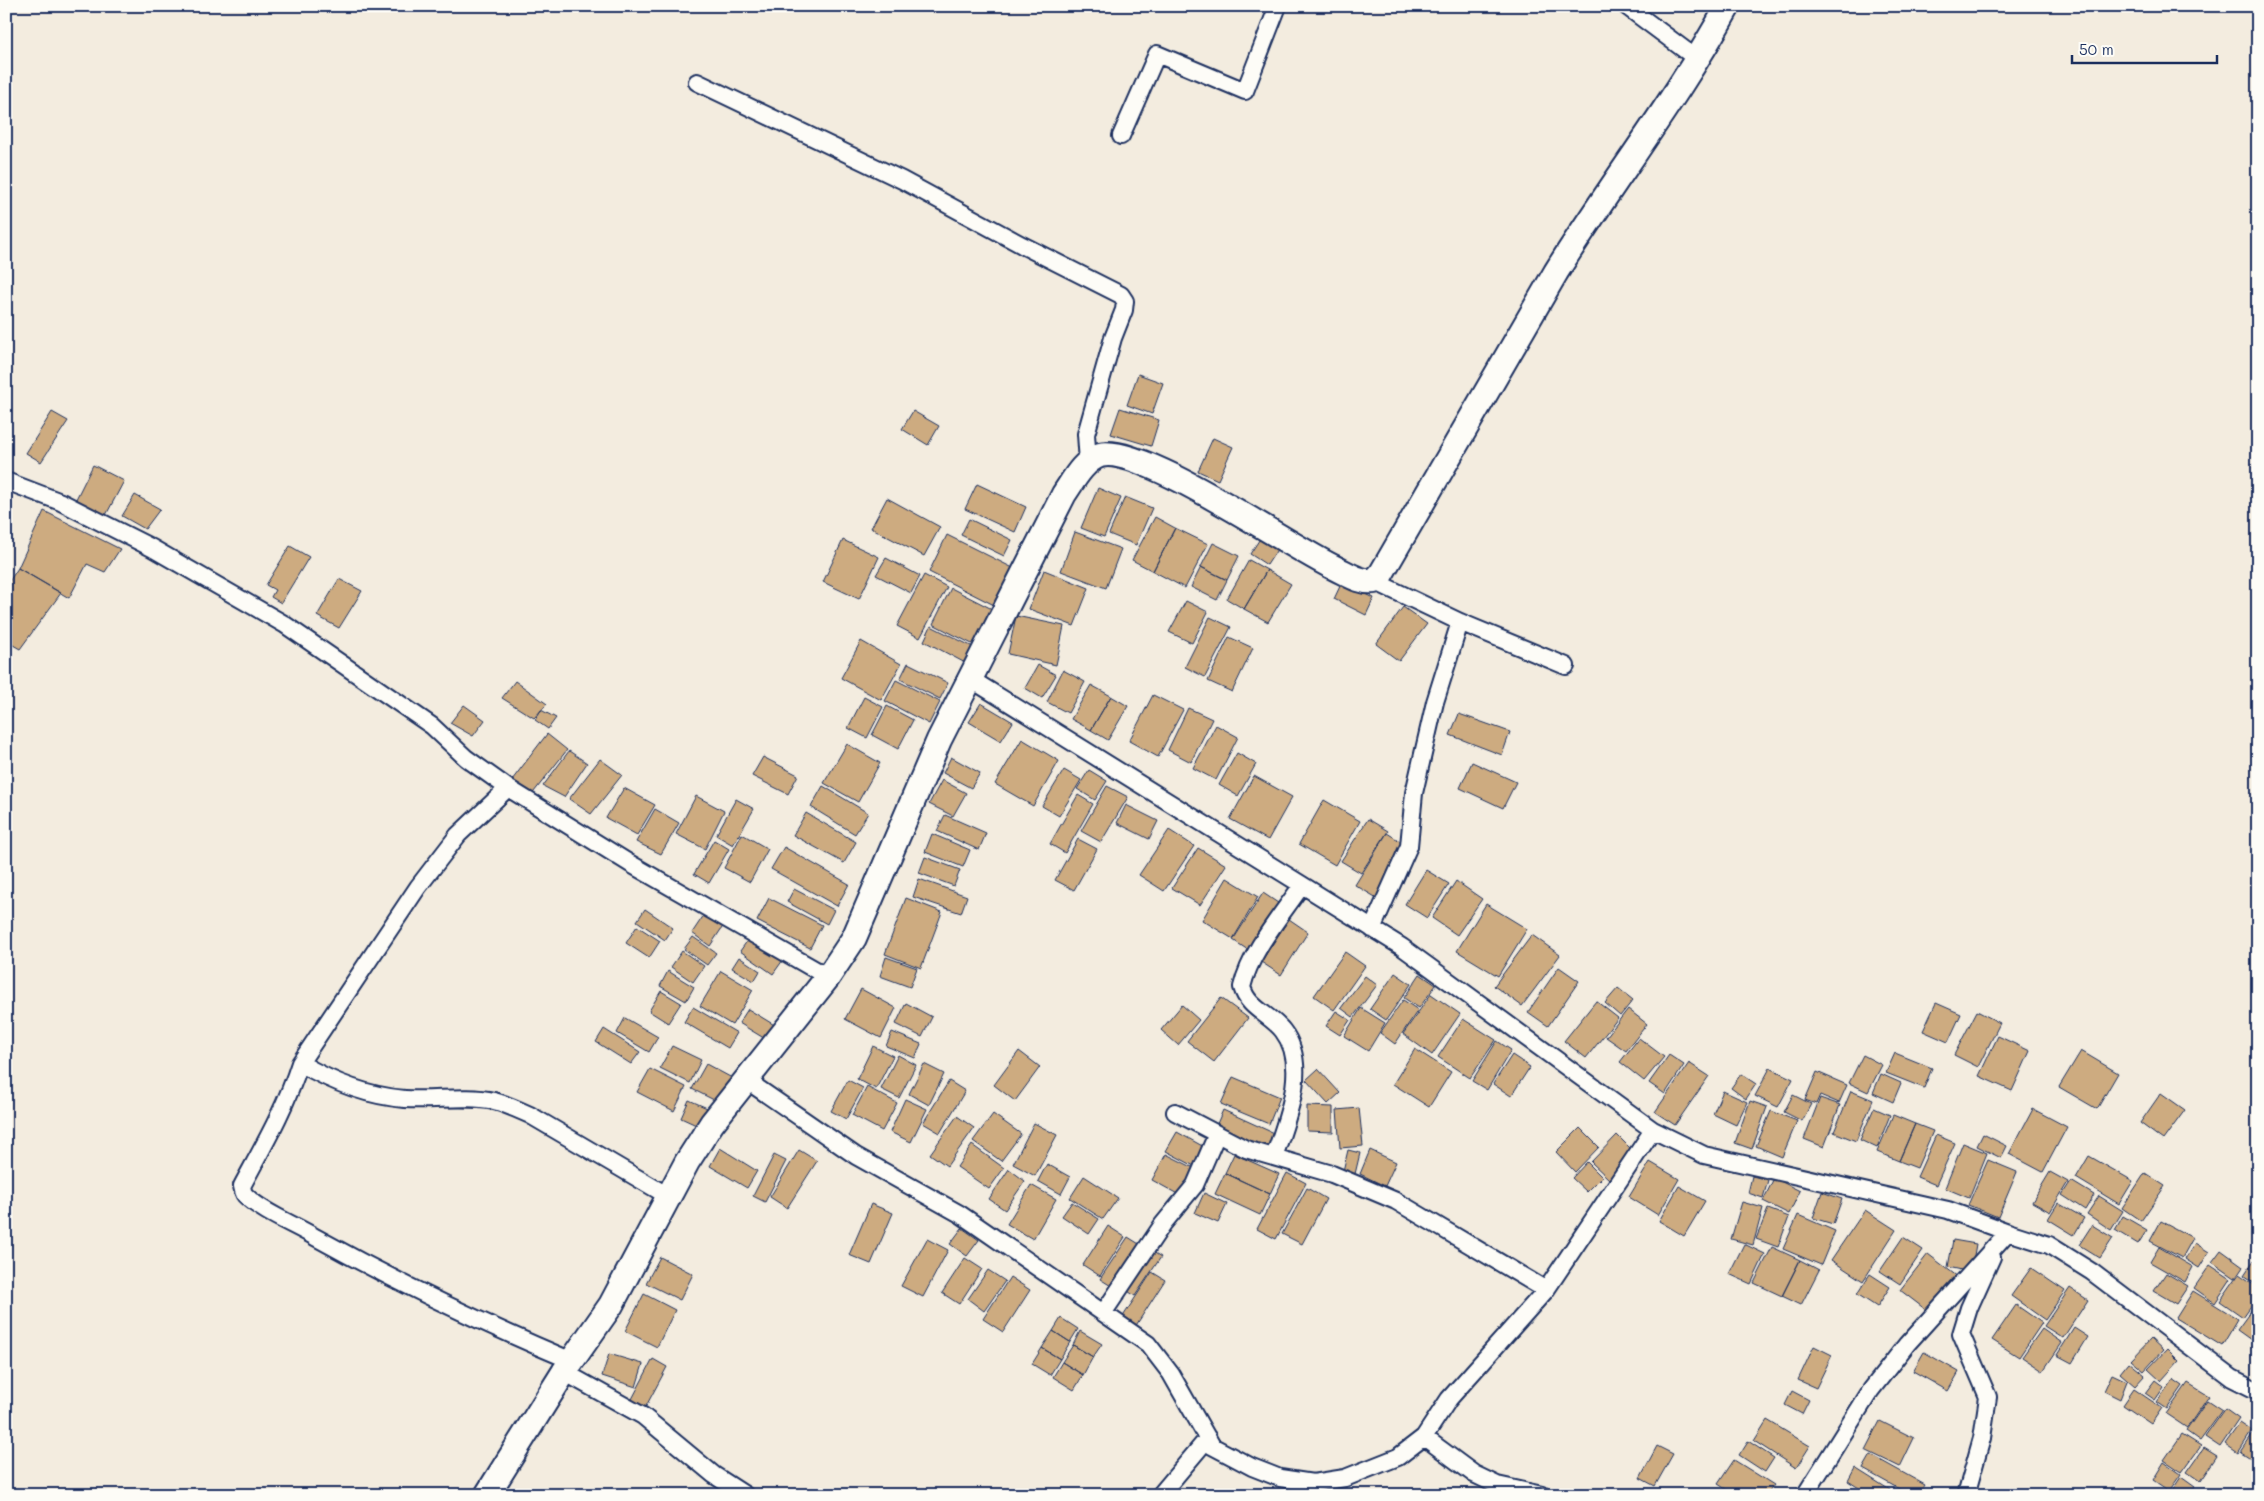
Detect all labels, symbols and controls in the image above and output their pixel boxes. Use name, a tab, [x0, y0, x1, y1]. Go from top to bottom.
scale bar	[2072, 32, 2216, 64]
text: 50 m	[2079, 39, 2114, 59]

